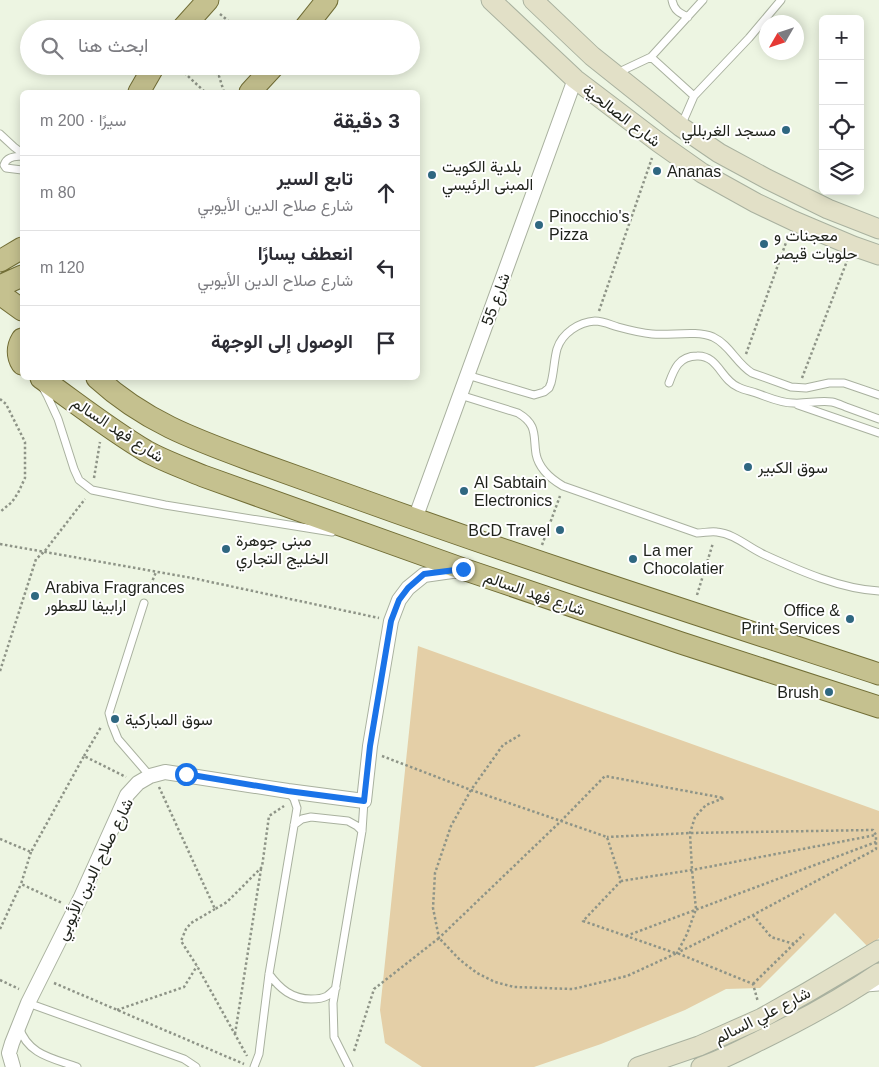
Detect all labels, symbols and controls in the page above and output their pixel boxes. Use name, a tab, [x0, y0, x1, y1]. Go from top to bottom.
north arrow	[759, 15, 804, 60]
map controls	[819, 15, 864, 195]
button: +	[819, 15, 864, 60]
search box	[20, 20, 420, 75]
icon: search	[38, 34, 66, 62]
text: ابحث هنا	[78, 35, 148, 56]
button: −	[819, 60, 864, 105]
street label: شارع الصالحية	[578, 81, 664, 152]
button: locate	[819, 105, 864, 150]
text: 3 دقيقة	[333, 109, 400, 132]
text: سيرًا · 200 m	[40, 112, 126, 129]
place label: مسجد الغربللي	[682, 122, 776, 144]
marker: مسجد الغربللي	[780, 124, 792, 136]
button: layers	[819, 150, 864, 195]
place label: بلدية الكويت المبنى الرئيسي	[442, 158, 533, 198]
place label: Ananas	[667, 163, 721, 180]
marker: Ananas	[651, 165, 663, 177]
text: تابع السير	[277, 168, 353, 189]
marker: بلدية الكويت المبنى الرئيسي	[426, 169, 438, 181]
icon: ahead	[372, 179, 400, 207]
text: 80 m	[40, 184, 76, 201]
text: شارع صلاح الدين الأيوبي	[198, 197, 353, 214]
place label: Pinocchio's Pizza	[549, 208, 629, 243]
marker: Pinocchio's Pizza	[533, 219, 545, 231]
place label: معجنات و حلويات قيصر	[773, 227, 858, 264]
marker: معجنات و حلويات قيصر	[758, 238, 770, 250]
text: انعطف يسارًا	[258, 243, 353, 264]
icon: left	[372, 254, 400, 282]
text: 120 m	[40, 259, 84, 276]
street label: شارع 55	[478, 271, 516, 329]
text: شارع صلاح الدين الأيوبي	[198, 272, 353, 289]
icon: arrive	[372, 329, 400, 357]
text: الوصول إلى الوجهة	[211, 331, 353, 352]
street label: شارع فهد السالم	[67, 394, 167, 468]
place label: سوق الكبير	[757, 459, 828, 478]
marker: سوق الكبير	[742, 461, 754, 473]
place label: Al Sabtain Electronics	[474, 474, 552, 509]
marker: Al Sabtain Electronics	[458, 485, 470, 497]
place label: BCD Travel	[468, 522, 550, 539]
marker: BCD Travel	[554, 524, 566, 536]
place label: مبنى جوهرة الخليج التجاري	[236, 532, 328, 572]
place label: La mer Chocolatier	[643, 542, 725, 577]
marker: مبنى جوهرة الخليج التجاري	[220, 543, 232, 555]
marker: La mer Chocolatier	[627, 553, 639, 565]
route end	[452, 558, 475, 581]
street label: شارع فهد السالم	[481, 568, 588, 622]
place label: Arabiva Fragrances ارابيفا للعطور	[44, 579, 185, 616]
marker: Arabiva Fragrances ارابيفا للعطور	[29, 590, 41, 602]
place label: Office & Print Services	[741, 602, 840, 637]
marker: Office & Print Services	[844, 613, 856, 625]
place label: Brush	[777, 684, 819, 701]
marker: Brush	[823, 686, 835, 698]
place label: سوق المباركية	[125, 711, 213, 730]
marker: سوق المباركية	[109, 713, 121, 725]
route start	[175, 763, 198, 786]
street label: شارع صلاح الدين الأيوبي	[53, 796, 141, 945]
street label: شارع علي السالم	[711, 984, 815, 1051]

